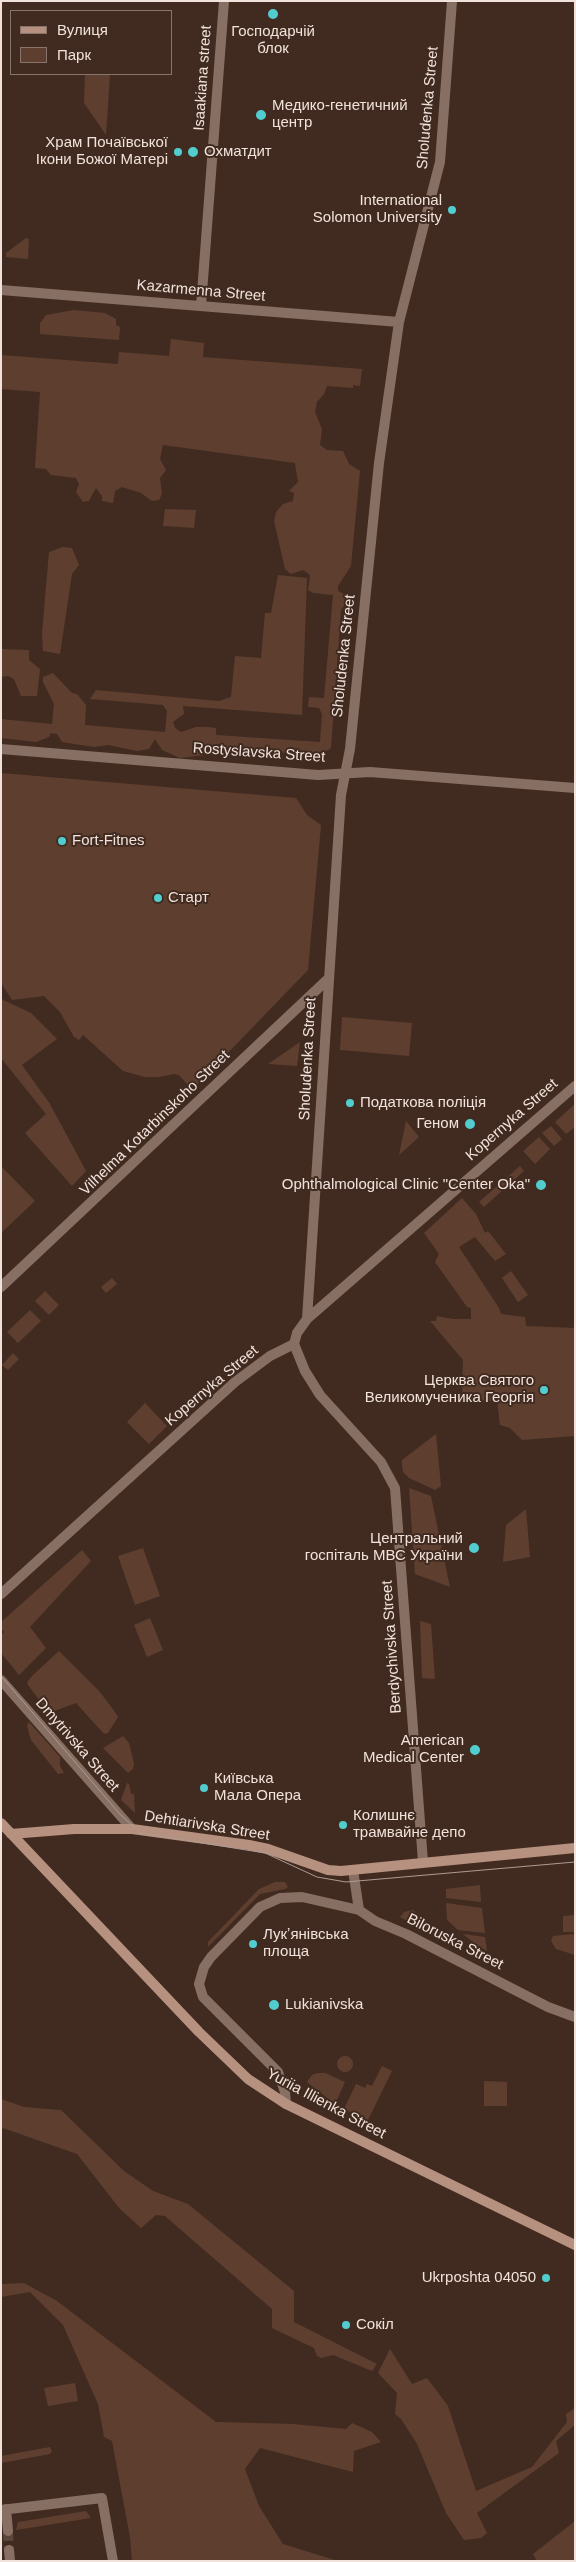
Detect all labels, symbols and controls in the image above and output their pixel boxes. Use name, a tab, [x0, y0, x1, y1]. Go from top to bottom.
marker: Господарчій блок	[266, 7, 280, 21]
legend	[10, 10, 172, 75]
text: Вулиця	[57, 21, 108, 38]
place label: Господарчій блок	[231, 23, 315, 58]
street label: Isaakiana street	[190, 25, 216, 131]
text: Парк	[57, 46, 91, 63]
street label: Sholudenka Street	[414, 46, 442, 170]
place label: Медико-генетичний центр	[272, 97, 408, 132]
marker: Медико-генетичний центр	[254, 108, 268, 122]
place label: Храм Почаївської Ікони Божої Матері	[36, 134, 168, 169]
place label: Охматдит	[204, 143, 272, 161]
marker: Охматдит	[186, 145, 200, 159]
marker: Храм Почаївської Ікони Божої Матері	[172, 146, 184, 158]
place label: International Solomon University	[313, 192, 442, 227]
marker: International Solomon University	[446, 204, 458, 216]
street label: Kazarmenna Street	[136, 276, 266, 306]
street label: Sholudenka Street	[329, 594, 359, 718]
street label: Rostyslavska Street	[192, 739, 326, 767]
place label: Fort-Fitnes	[72, 832, 145, 850]
marker: Fort-Fitnes	[56, 835, 68, 847]
place label: Старт	[168, 889, 209, 907]
marker: Старт	[152, 892, 164, 904]
street label: Sholudenka Street	[296, 997, 320, 1121]
street label: Vilhelma Kotarbinskoho Street	[76, 1047, 234, 1199]
street label: Kopernyka Street	[462, 1075, 562, 1165]
place label: Податкова поліція	[360, 1094, 486, 1112]
marker: Податкова поліція	[344, 1097, 356, 1109]
place label: Геном	[417, 1115, 459, 1133]
marker: Геном	[463, 1117, 477, 1131]
place label: Ophthalmological Clinic "Center Oka"	[282, 1176, 530, 1194]
marker: Ophthalmological Clinic "Center Oka"	[534, 1178, 548, 1192]
street label: Kopernyka Street	[162, 1342, 262, 1430]
place label: Церква Святого Великомученика Георгія	[365, 1372, 534, 1407]
marker: Церква Святого Великомученика Георгія	[538, 1384, 550, 1396]
place label: Центральний госпіталь МВС України	[305, 1530, 463, 1565]
marker: Центральний госпіталь МВС України	[467, 1541, 481, 1555]
street label: Berdychivska Street	[378, 1580, 406, 1714]
street label: Dmytrivska Street	[31, 1694, 123, 1796]
place label: American Medical Center	[363, 1732, 464, 1767]
marker: American Medical Center	[468, 1743, 482, 1757]
place label: Київська Мала Опера	[214, 1770, 301, 1805]
marker: Київська Мала Опера	[198, 1782, 210, 1794]
street label: Dehtiarivska Street	[143, 1807, 271, 1845]
place label: Колишнє трамвайне депо	[353, 1807, 466, 1842]
marker: Колишнє трамвайне депо	[337, 1819, 349, 1831]
street label: Biloruska Street	[404, 1910, 506, 1974]
place label: Лукʼянівська площа	[263, 1926, 348, 1961]
marker: Лукʼянівська площа	[247, 1938, 259, 1950]
place label: Lukianivska	[285, 1996, 363, 2014]
marker: Lukianivska	[267, 1998, 281, 2012]
street label: Yuriia Illienka Street	[263, 2065, 389, 2143]
place label: Ukrposhta 04050	[422, 2269, 536, 2287]
marker: Ukrposhta 04050	[540, 2272, 552, 2284]
place label: Сокіл	[356, 2316, 394, 2334]
marker: Сокіл	[340, 2319, 352, 2331]

